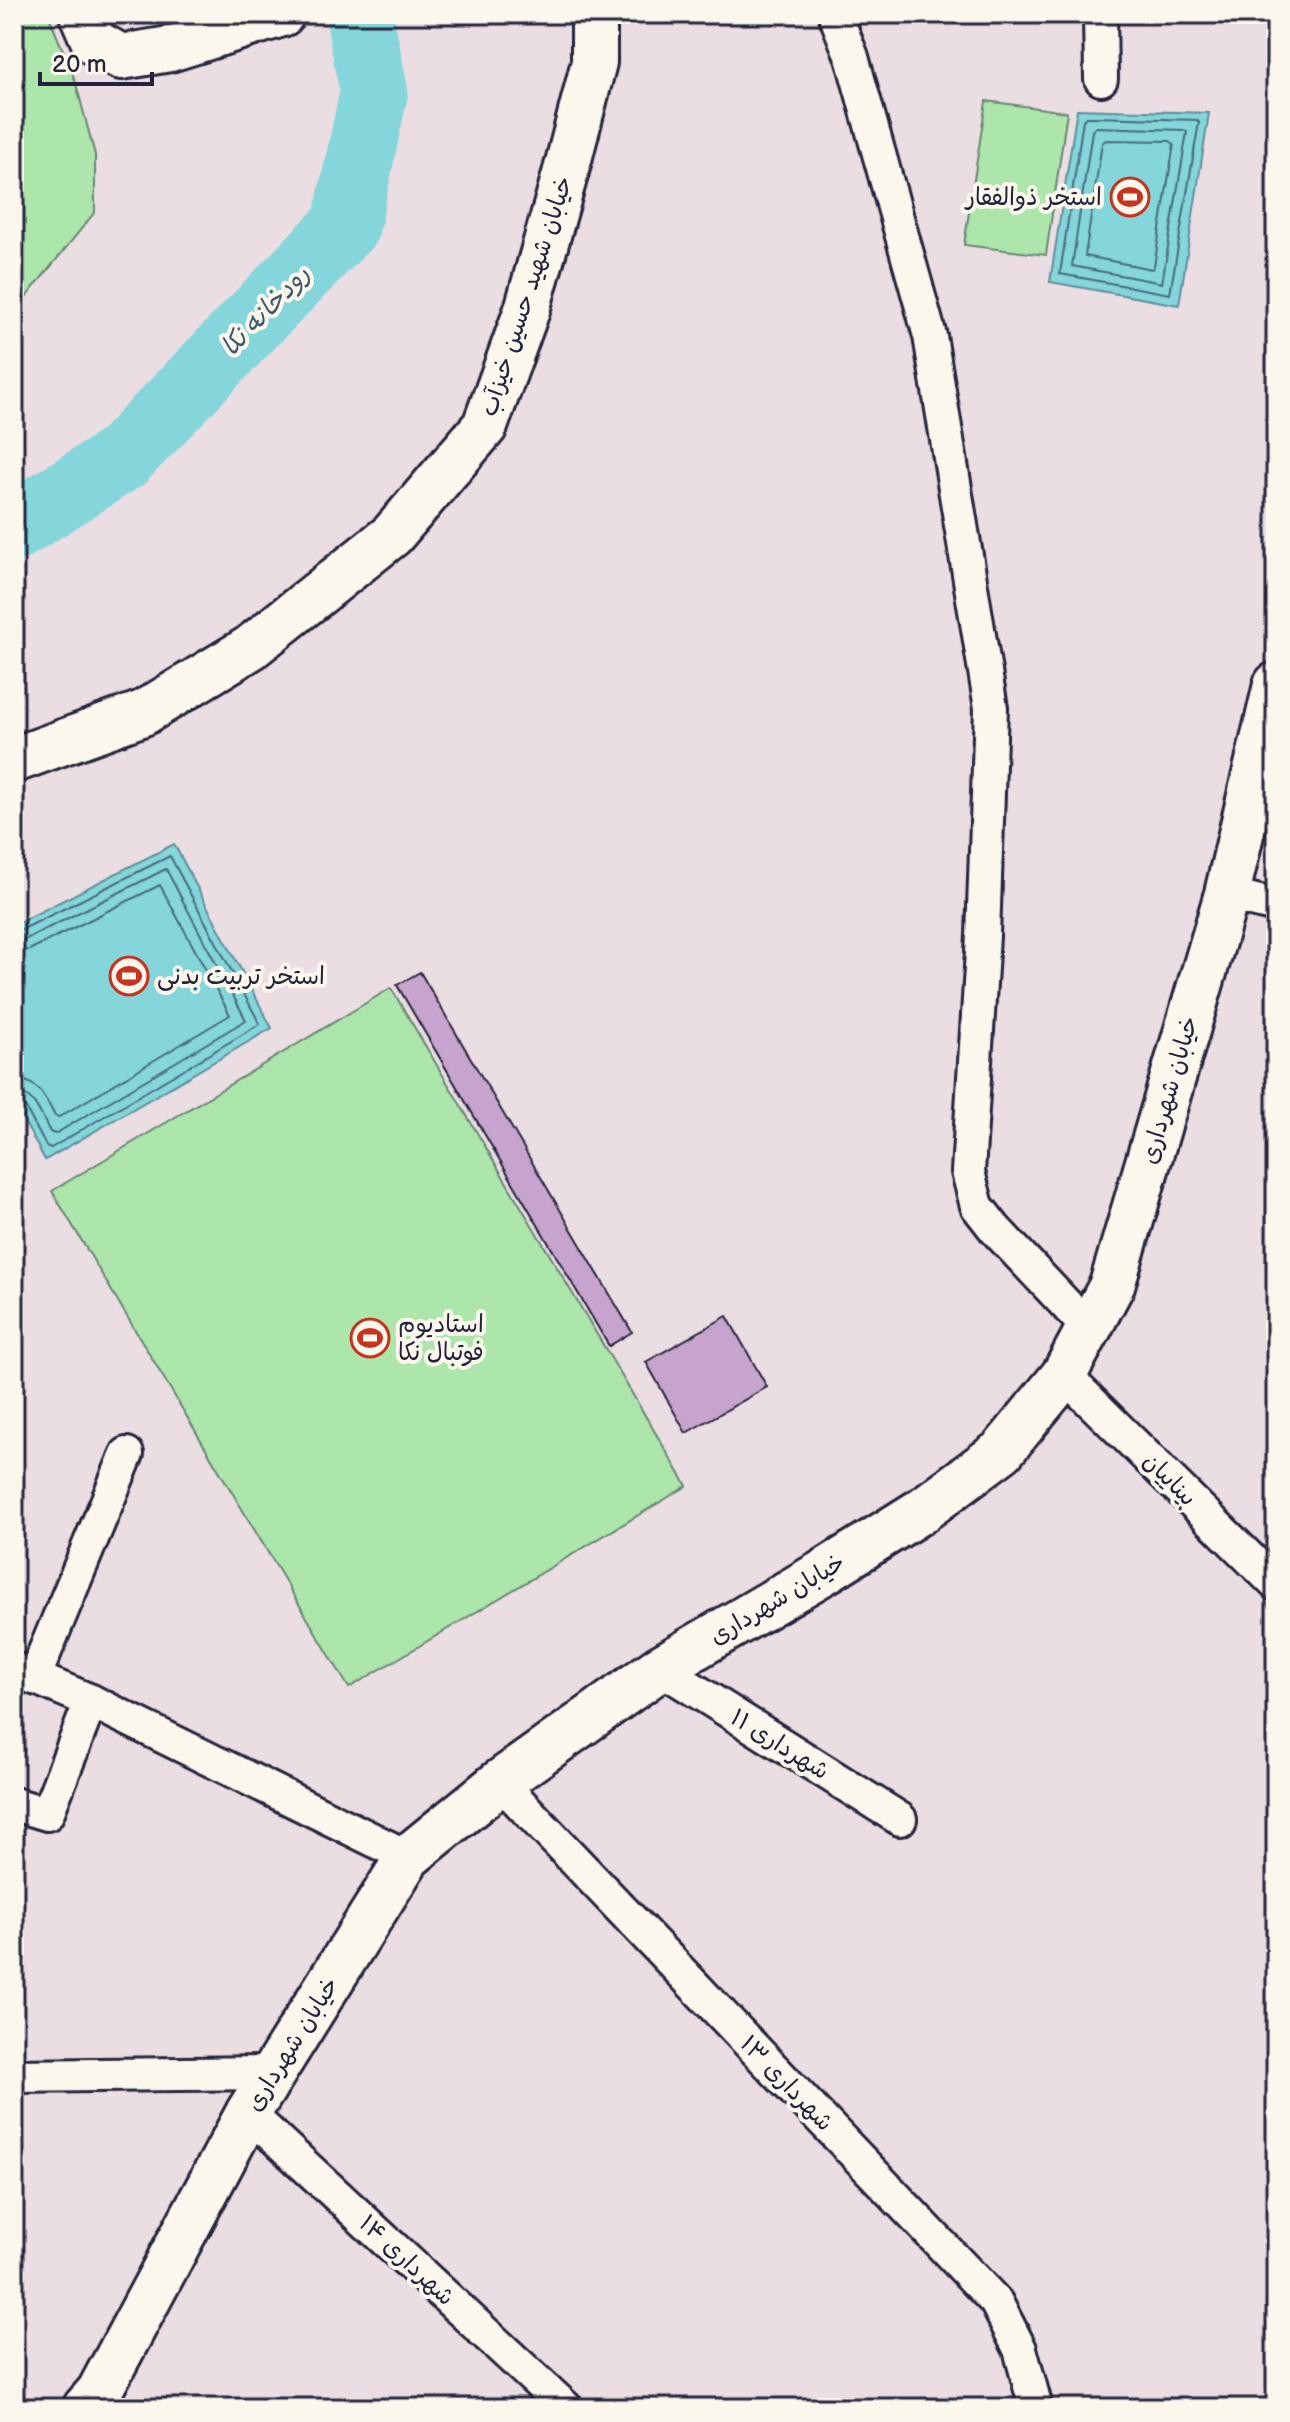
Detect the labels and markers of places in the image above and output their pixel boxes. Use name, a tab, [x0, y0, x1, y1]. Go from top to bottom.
sports icon: استخر ذوالفقار	[1109, 176, 1151, 218]
place label: استخر ذوالفقار	[964, 183, 1102, 212]
sports icon: استخر تربیت بدنی	[108, 955, 150, 997]
place label: استخر تربیت بدنی	[157, 962, 325, 991]
place label: استادیوم فوتبال نکا	[398, 1310, 484, 1367]
sports icon: استادیوم فوتبال نکا	[349, 1317, 391, 1359]

